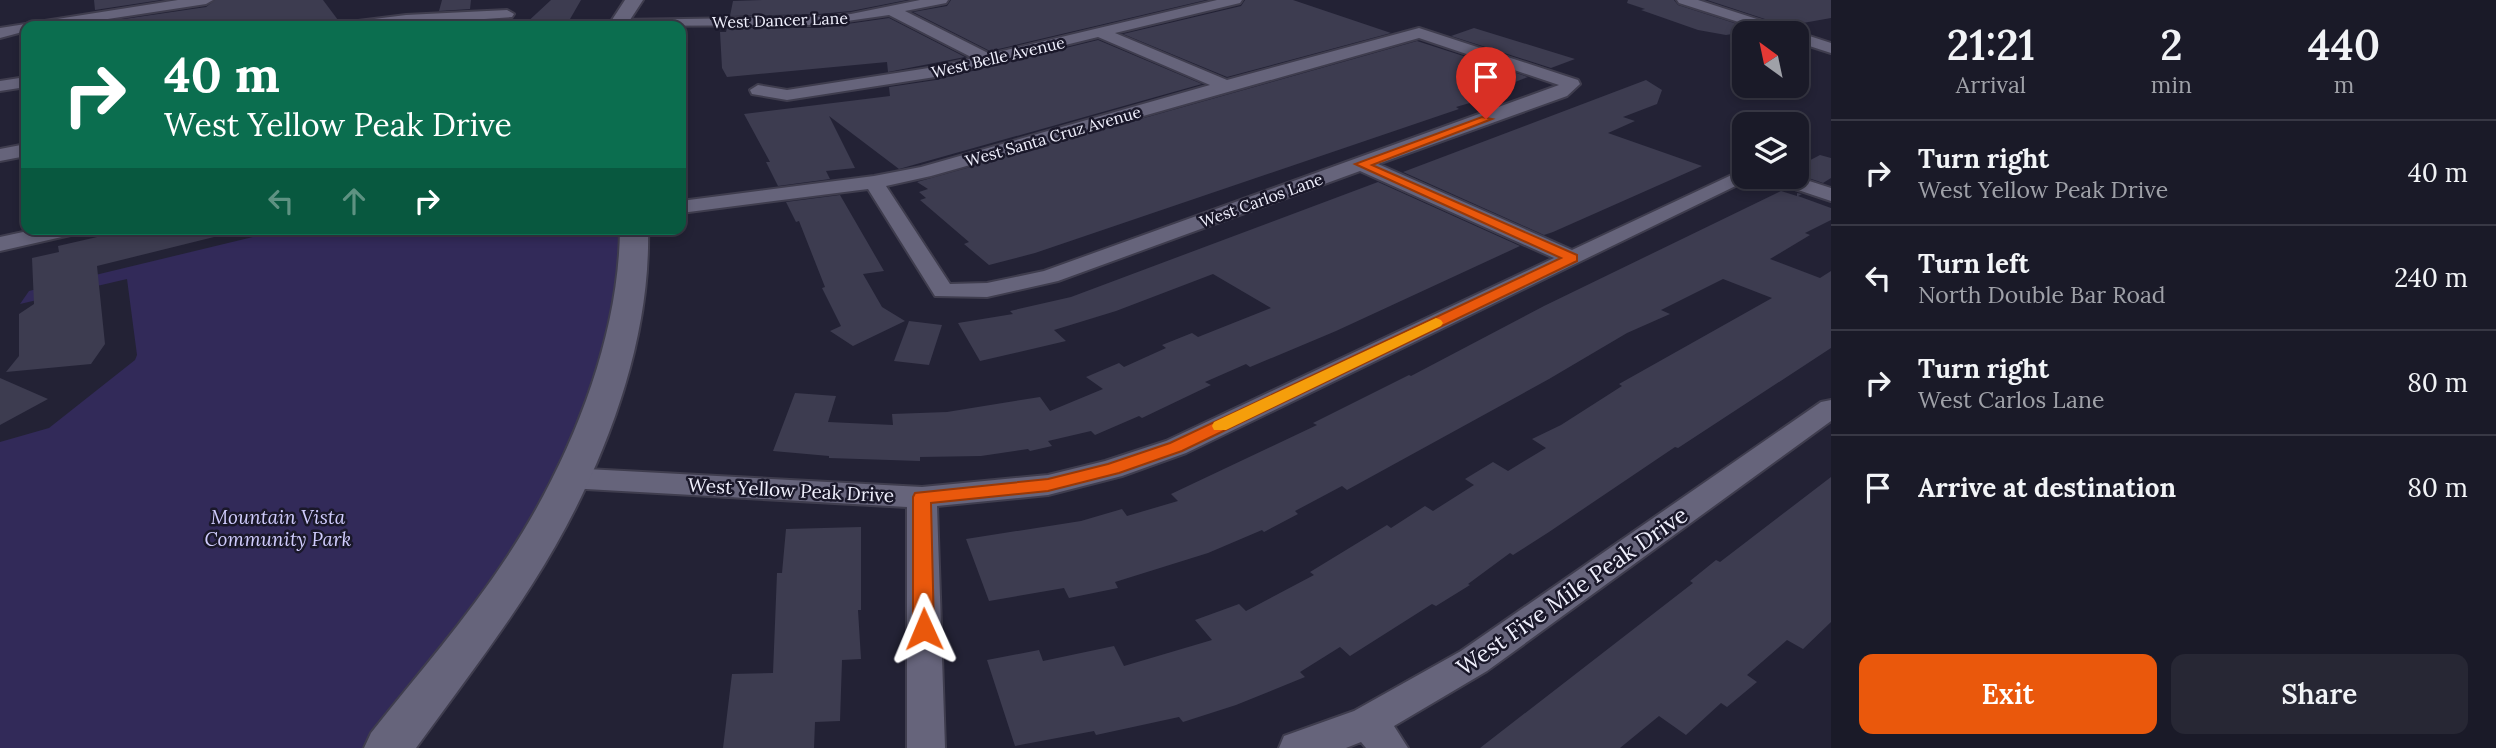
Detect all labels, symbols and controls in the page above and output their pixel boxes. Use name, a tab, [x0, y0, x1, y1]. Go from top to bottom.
street label: West Dancer Lane	[712, 8, 849, 32]
text: 21:21	[1947, 18, 2035, 72]
text: 2	[2160, 18, 2183, 72]
text: 440	[2308, 18, 2380, 72]
north arrow	[1732, 21, 1810, 98]
map controls	[1732, 21, 1809, 189]
street label: West Belle Avenue	[929, 32, 1067, 82]
text: 40 m	[164, 43, 280, 105]
pin	[1456, 47, 1516, 119]
icon: right	[49, 49, 140, 140]
icon: arrive	[1467, 58, 1505, 96]
text: Arrival	[1956, 70, 2026, 99]
text: min	[2151, 70, 2192, 99]
text: m	[2334, 70, 2354, 99]
street label: West Santa Cruz Avenue	[963, 101, 1143, 171]
text: West Yellow Peak Drive	[164, 104, 512, 145]
button: layers	[1732, 112, 1809, 189]
text: Turn right	[1918, 142, 2049, 175]
icon: right	[1859, 154, 1897, 192]
text: 40 m	[2408, 156, 2468, 189]
street label: West Carlos Lane	[1197, 168, 1326, 232]
text: West Yellow Peak Drive	[1918, 175, 2168, 204]
icon: left	[262, 182, 300, 220]
icon: ahead	[335, 182, 373, 220]
icon: right	[408, 182, 446, 220]
text: Turn left	[1918, 247, 2029, 280]
icon: left	[1859, 259, 1897, 297]
text: 240 m	[2394, 261, 2468, 294]
text: North Double Bar Road	[1918, 280, 2166, 309]
text: Turn right	[1918, 352, 2049, 385]
icon: right	[1859, 364, 1897, 402]
text: 80 m	[2407, 366, 2468, 399]
text: West Carlos Lane	[1918, 385, 2104, 414]
icon: arrive	[1859, 469, 1897, 507]
text: Arrive at destination	[1918, 471, 2176, 504]
text: 80 m	[2407, 471, 2468, 504]
street label: West Yellow Peak Drive	[687, 473, 895, 507]
street label: West Five Mile Peak Drive	[1451, 500, 1693, 681]
park label: Mountain Vista Community Park	[205, 505, 352, 551]
position arrow	[887, 592, 961, 666]
button: Exit	[1859, 654, 2157, 734]
button: Share	[2171, 654, 2468, 734]

